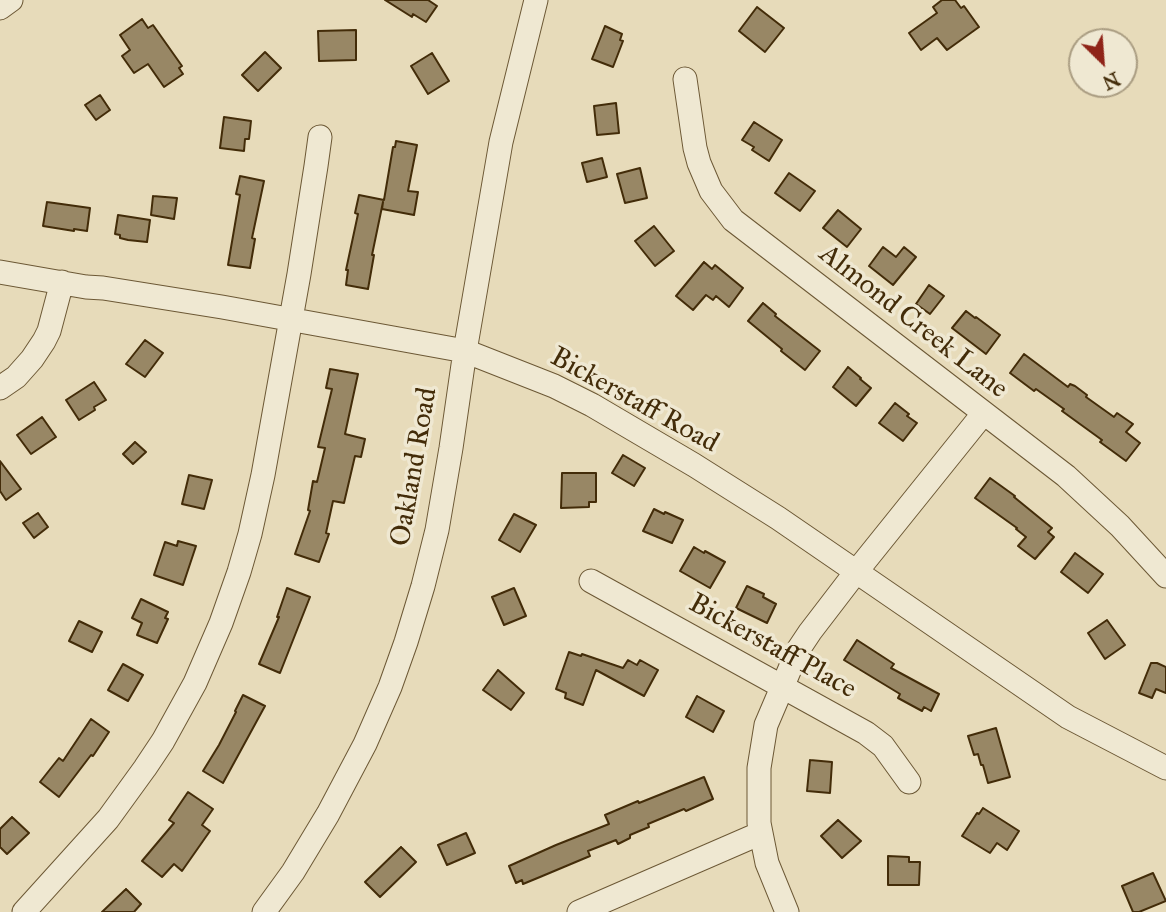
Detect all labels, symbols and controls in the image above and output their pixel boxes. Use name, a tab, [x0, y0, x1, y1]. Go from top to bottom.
north arrow	[1068, 28, 1138, 98]
text: N	[1099, 67, 1123, 95]
street label: Almond Creek Lane	[812, 238, 1014, 406]
street label: Bickerstaff Road	[544, 341, 724, 461]
street label: Oakland Road	[385, 385, 445, 549]
street label: Bickerstaff Place	[682, 587, 862, 707]

